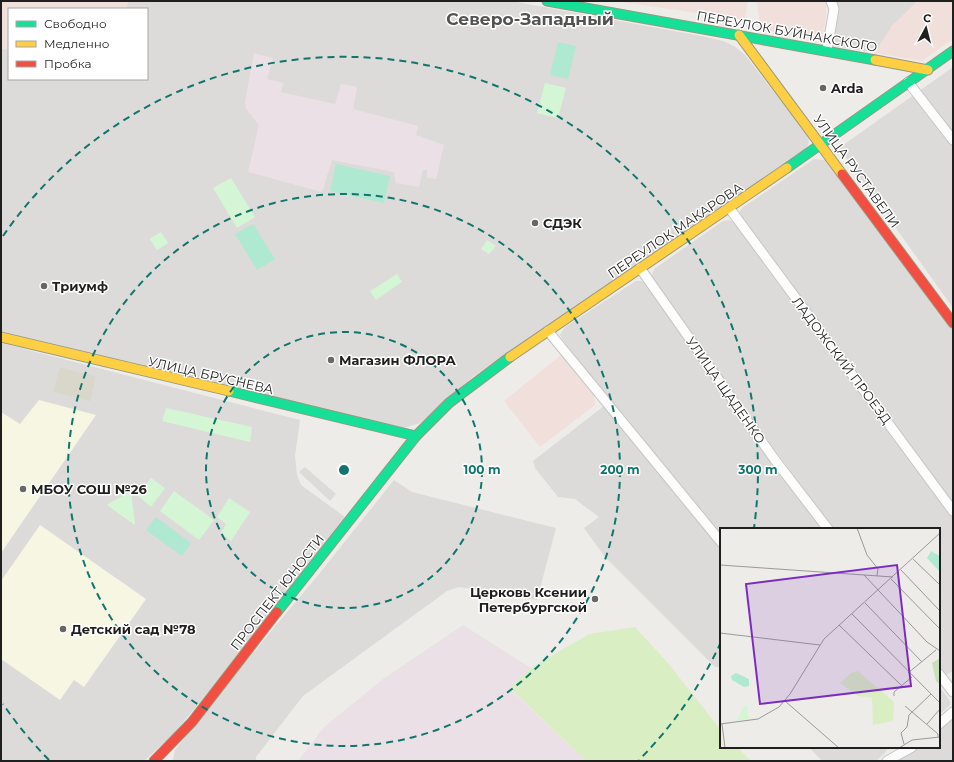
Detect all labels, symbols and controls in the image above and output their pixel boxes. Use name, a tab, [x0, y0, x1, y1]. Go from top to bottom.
street label: ПЕРЕУЛОК БУЙНАКСКОГО	[695, 7, 879, 55]
legend	[8, 8, 148, 80]
north arrow	[906, 8, 946, 48]
district label: Северо-Западный	[446, 9, 614, 29]
text: С	[922, 11, 932, 26]
text: Свободно	[44, 16, 107, 31]
text: Медленно	[44, 36, 110, 51]
text: Пробка	[44, 56, 92, 71]
place label: Arda	[830, 80, 863, 96]
marker: Arda	[818, 83, 828, 93]
street label: УЛИЦА РУСТАВЕЛИ	[811, 111, 903, 231]
street label: ПЕРЕУЛОК МАКАРОВА	[604, 179, 746, 281]
place label: СДЭК	[543, 215, 582, 231]
marker: СДЭК	[530, 218, 540, 228]
place label: Триумф	[52, 278, 108, 294]
marker: Триумф	[39, 281, 49, 291]
street label: ЛАДОЖСКИЙ ПРОЕЗД	[789, 293, 895, 427]
street label: УЛИЦА ЩАДЕНКО	[683, 333, 769, 447]
place label: Магазин ФЛОРА	[339, 352, 456, 368]
street label: УЛИЦА БРУСНЕВА	[147, 353, 275, 397]
marker: Магазин ФЛОРА	[326, 355, 336, 365]
text: 100 m	[464, 462, 500, 477]
text: 200 m	[600, 462, 640, 477]
text: 300 m	[737, 462, 778, 477]
centre of rings	[337, 463, 351, 477]
place label: МБОУ СОШ №26	[31, 481, 148, 497]
marker: МБОУ СОШ №26	[18, 484, 28, 494]
inset map	[720, 528, 940, 748]
street label: ПРОСПЕКТ ЮНОСТИ	[227, 531, 327, 653]
place label: Церковь Ксении Петербургской	[470, 584, 587, 615]
marker: Церковь Ксении Петербургской	[590, 594, 600, 604]
place label: Детский сад №78	[71, 621, 196, 637]
marker: Детский сад №78	[58, 624, 68, 634]

